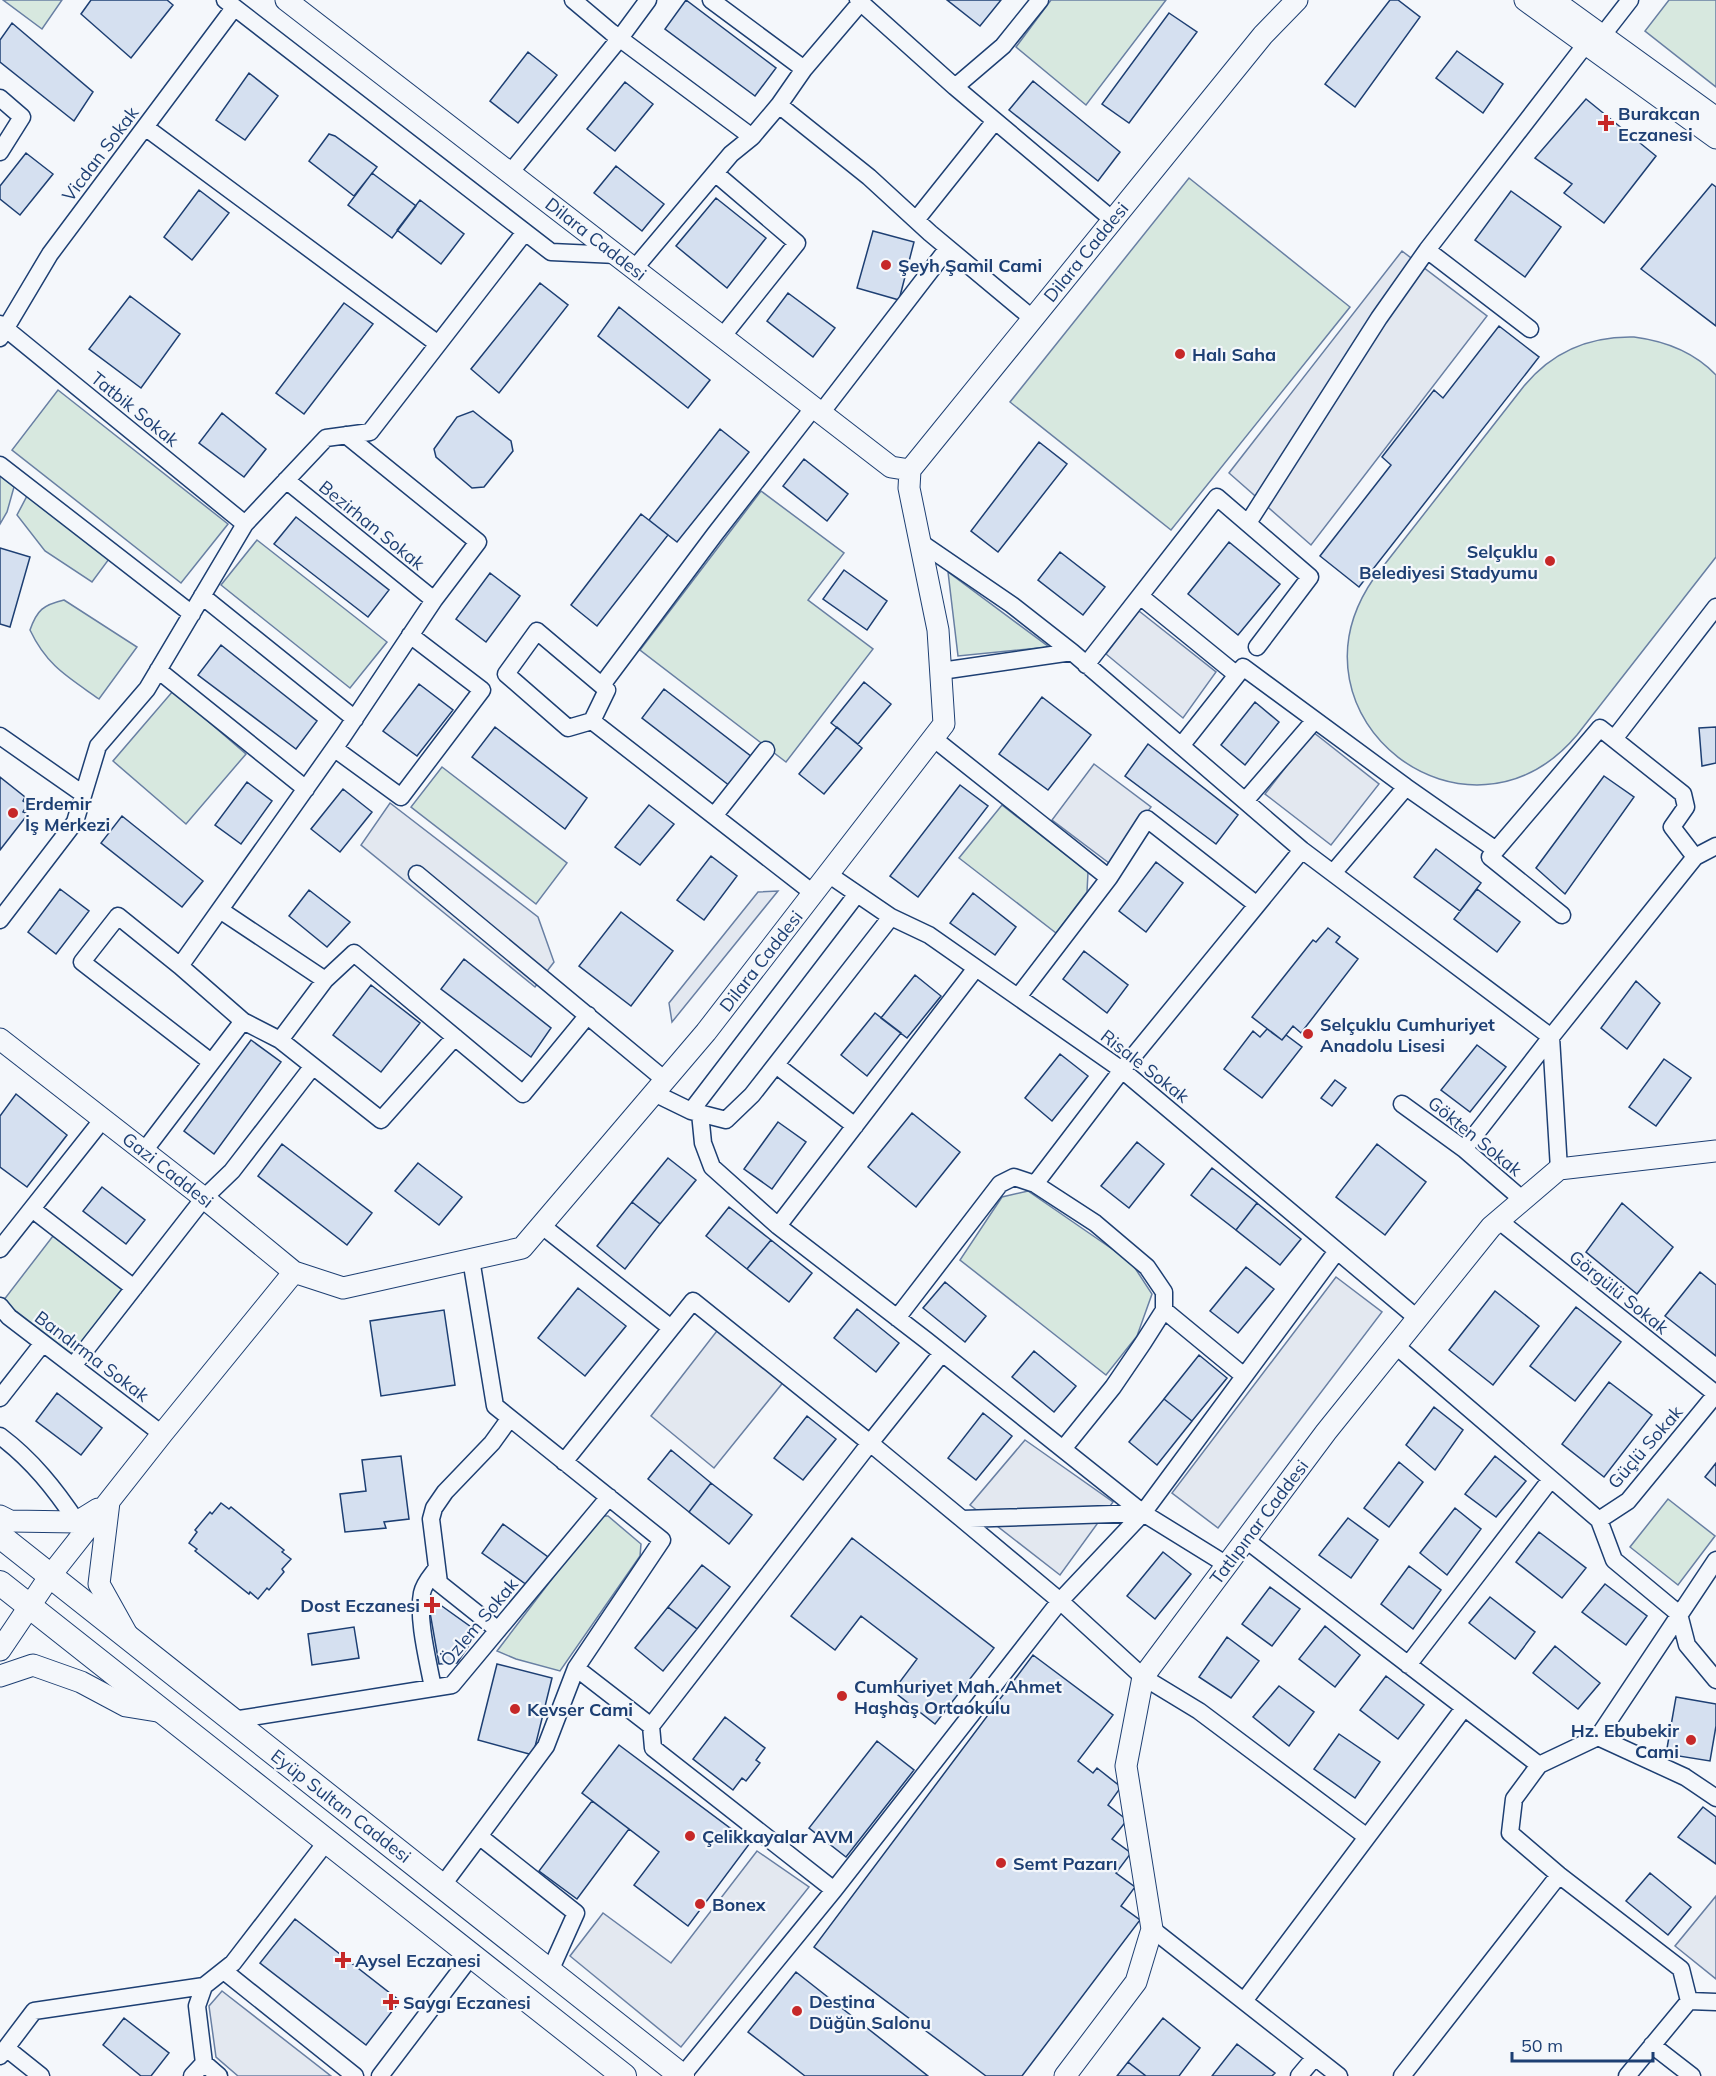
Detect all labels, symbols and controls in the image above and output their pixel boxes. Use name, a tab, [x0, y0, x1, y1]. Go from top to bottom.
street label: Vicdan Sokak	[57, 101, 144, 206]
place label: Burakcan Eczanesi	[1618, 102, 1700, 146]
marker: Burakcan Eczanesi	[1599, 116, 1613, 130]
street label: Dilara Caddesi	[541, 192, 651, 286]
street label: Dilara Caddesi	[1039, 197, 1133, 307]
place label: Şeyh Şamil Cami	[898, 254, 1042, 277]
marker: Şeyh Şamil Cami	[879, 258, 893, 272]
place label: Halı Saha	[1192, 343, 1276, 366]
marker: Halı Saha	[1173, 347, 1187, 361]
street label: Tatbik Sokak	[86, 367, 184, 452]
street label: Bezirhan Sokak	[314, 475, 430, 575]
place label: Selçuklu Belediyesi Stadyumu	[1359, 540, 1538, 584]
marker: Selçuklu Belediyesi Stadyumu	[1543, 554, 1557, 568]
place label: Erdemir İş Merkezi	[25, 792, 110, 836]
marker: Erdemir İş Merkezi	[6, 806, 20, 820]
street label: Dilara Caddesi	[714, 906, 808, 1016]
place label: Selçuklu Cumhuriyet Anadolu Lisesi	[1320, 1013, 1495, 1057]
street label: Risale Sokak	[1096, 1024, 1194, 1108]
marker: Selçuklu Cumhuriyet Anadolu Lisesi	[1301, 1027, 1315, 1041]
street label: Gökten Sokak	[1423, 1091, 1527, 1181]
street label: Gazi Caddesi	[118, 1127, 218, 1213]
street label: Görgülü Sokak	[1565, 1245, 1674, 1340]
street label: Bandırma Sokak	[30, 1306, 154, 1407]
street label: Güçlü Sokak	[1603, 1400, 1688, 1493]
street label: Tatlıpınar Caddesi	[1205, 1455, 1313, 1589]
street label: Özlem Sokak	[435, 1572, 523, 1671]
place label: Dost Eczanesi	[300, 1594, 420, 1617]
marker: Dost Eczanesi	[425, 1598, 439, 1612]
place label: Cumhuriyet Mah. Ahmet Haşhaş Ortaokulu	[854, 1675, 1062, 1719]
marker: Cumhuriyet Mah. Ahmet Haşhaş Ortaokulu	[835, 1689, 849, 1703]
place label: Kevser Cami	[527, 1698, 633, 1721]
marker: Kevser Cami	[508, 1702, 522, 1716]
place label: Hz. Ebubekir Cami	[1571, 1719, 1680, 1763]
marker: Hz. Ebubekir Cami	[1684, 1733, 1698, 1747]
street label: Eyüp Sultan Caddesi	[266, 1744, 416, 1868]
place label: Çelikkayalar AVM	[702, 1825, 854, 1848]
marker: Çelikkayalar AVM	[683, 1829, 697, 1843]
place label: Semt Pazarı	[1013, 1852, 1117, 1875]
marker: Semt Pazarı	[994, 1856, 1008, 1870]
place label: Bonex	[712, 1893, 767, 1916]
marker: Bonex	[693, 1897, 707, 1911]
place label: Aysel Eczanesi	[355, 1949, 481, 1972]
marker: Aysel Eczanesi	[336, 1953, 350, 1967]
place label: Destina Düğün Salonu	[809, 1990, 931, 2034]
place label: Saygı Eczanesi	[403, 1991, 531, 2014]
marker: Saygı Eczanesi	[384, 1995, 398, 2009]
marker: Destina Düğün Salonu	[790, 2004, 804, 2018]
scale bar	[1512, 2025, 1653, 2063]
text: 50 m	[1521, 2034, 1563, 2057]

